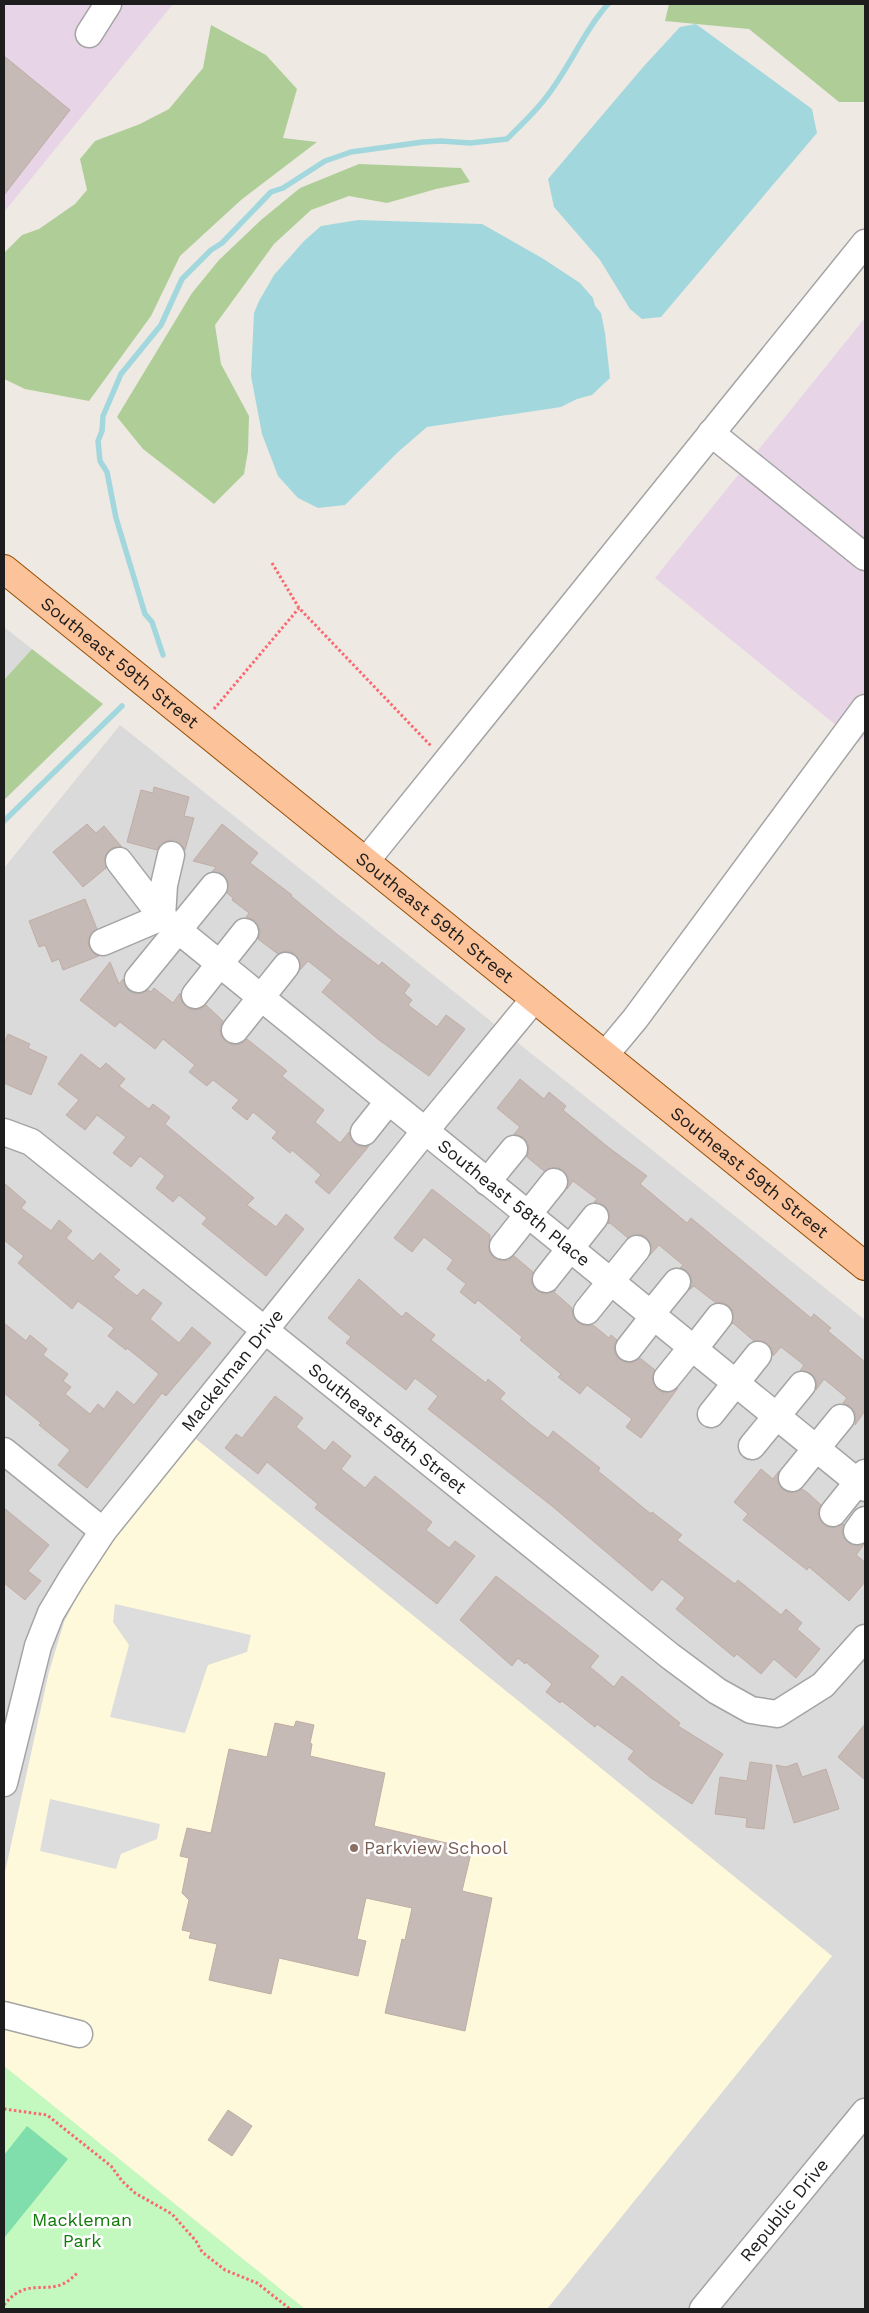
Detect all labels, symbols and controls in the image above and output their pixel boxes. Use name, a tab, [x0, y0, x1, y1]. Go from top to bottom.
street label: Southeast 59th Street	[37, 592, 203, 733]
street label: Southeast 59th Street	[352, 847, 518, 987]
street label: Southeast 59th Street	[667, 1102, 833, 1242]
street label: Southeast 58th Place	[434, 1135, 594, 1270]
street label: Mackelman Drive	[176, 1305, 287, 1435]
street label: Southeast 58th Street	[304, 1358, 471, 1498]
place label: Parkview School	[364, 1837, 508, 1858]
marker: Parkview School	[348, 1842, 360, 1854]
street label: Republic Drive	[735, 2154, 832, 2266]
park label: Mackleman Park	[32, 2209, 132, 2251]

